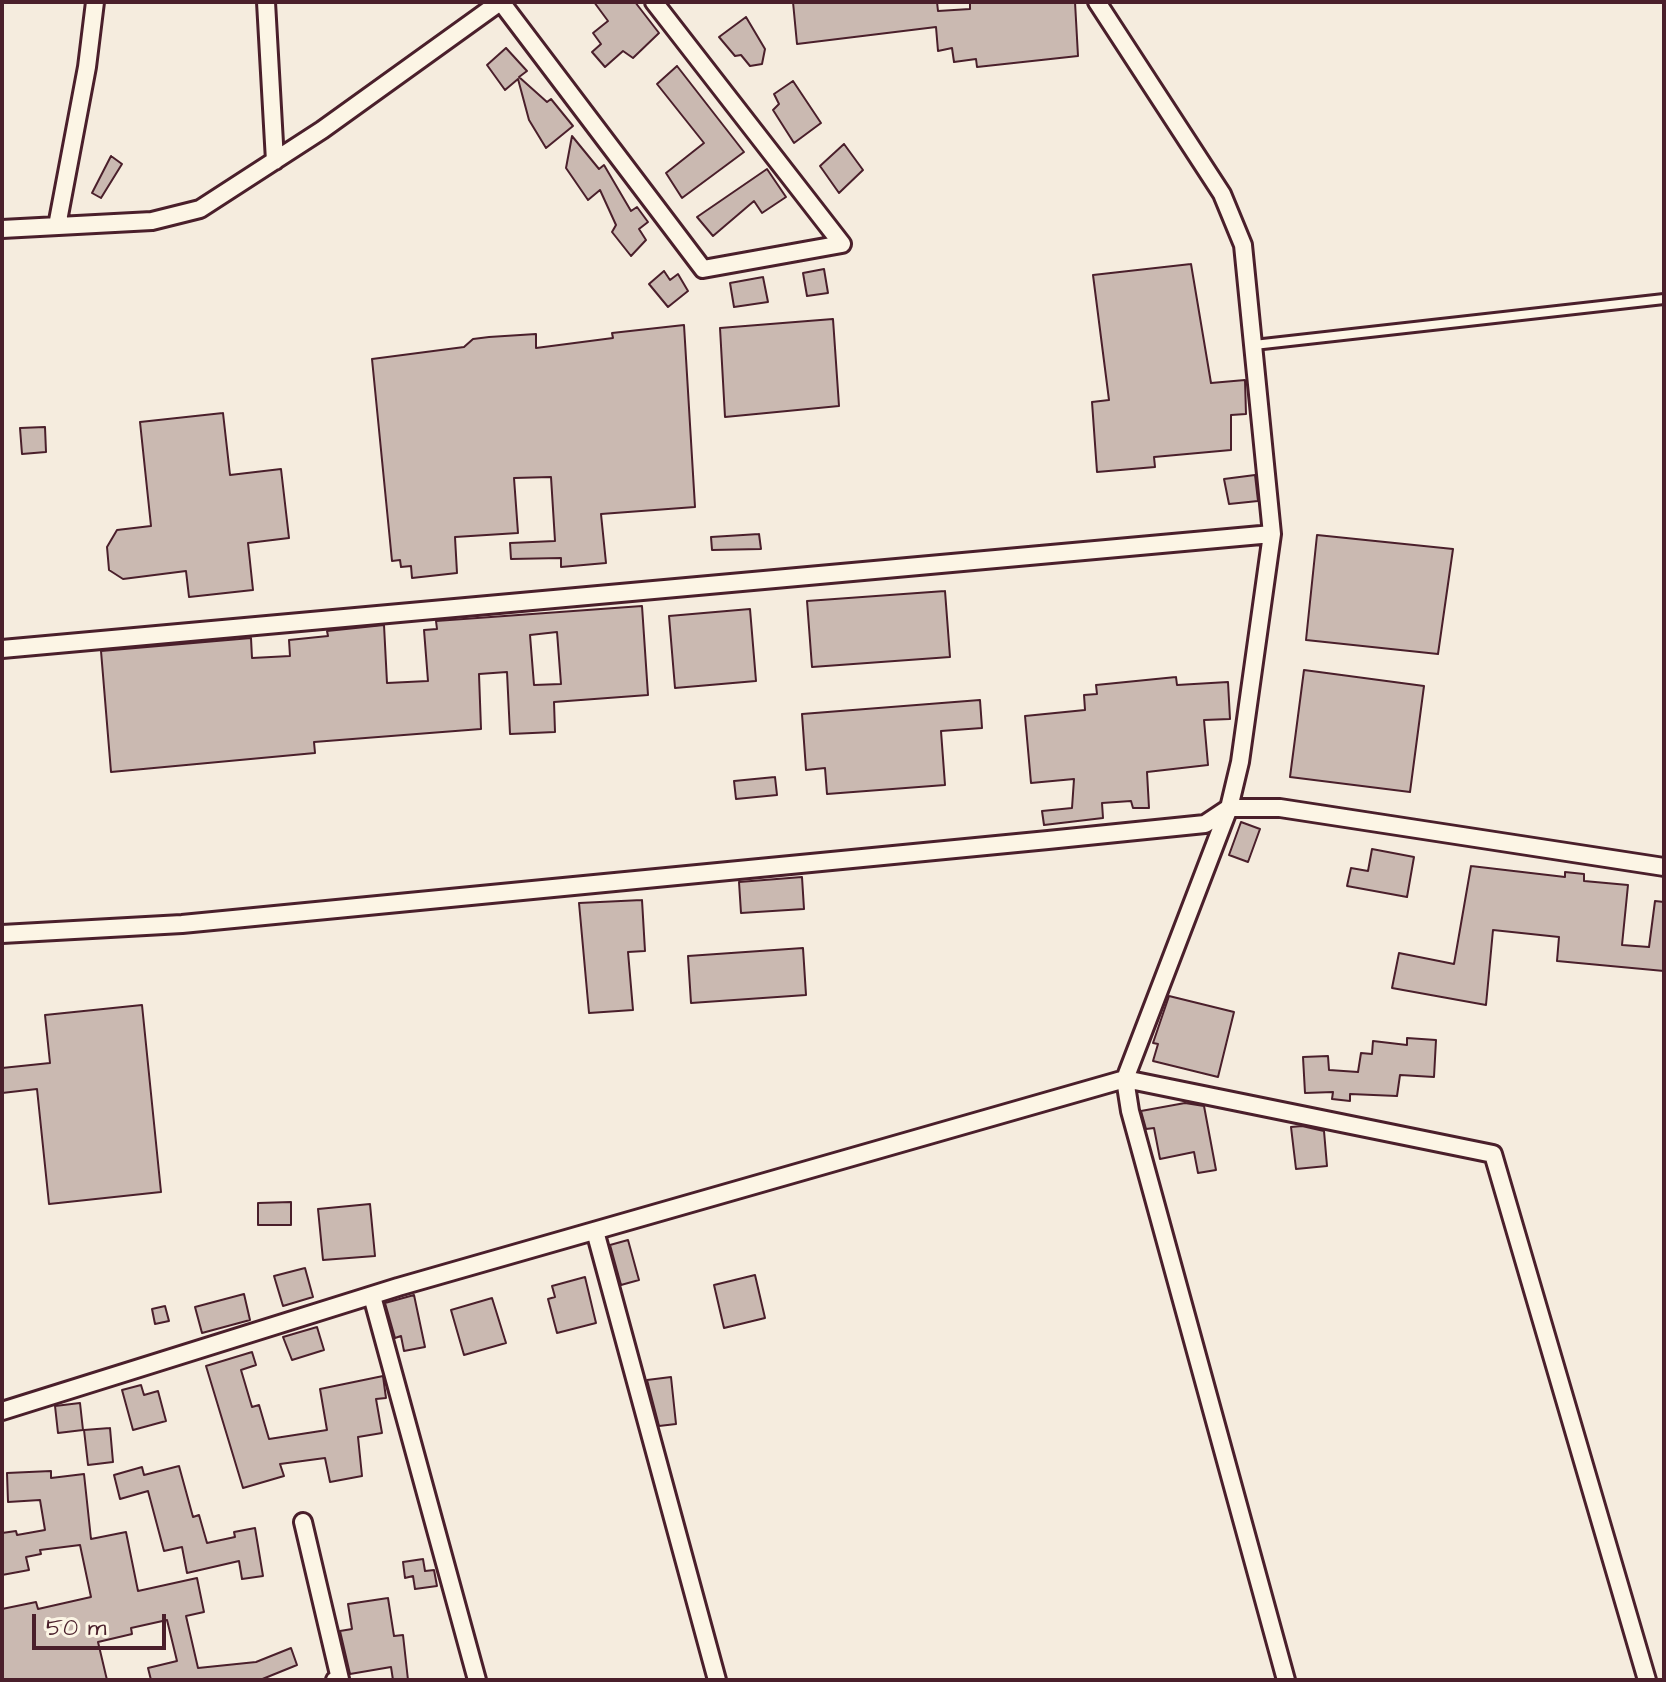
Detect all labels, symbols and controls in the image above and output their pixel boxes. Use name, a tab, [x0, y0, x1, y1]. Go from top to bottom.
scale bar	[36, 1598, 170, 1648]
text: 50 m	[46, 1611, 106, 1645]

